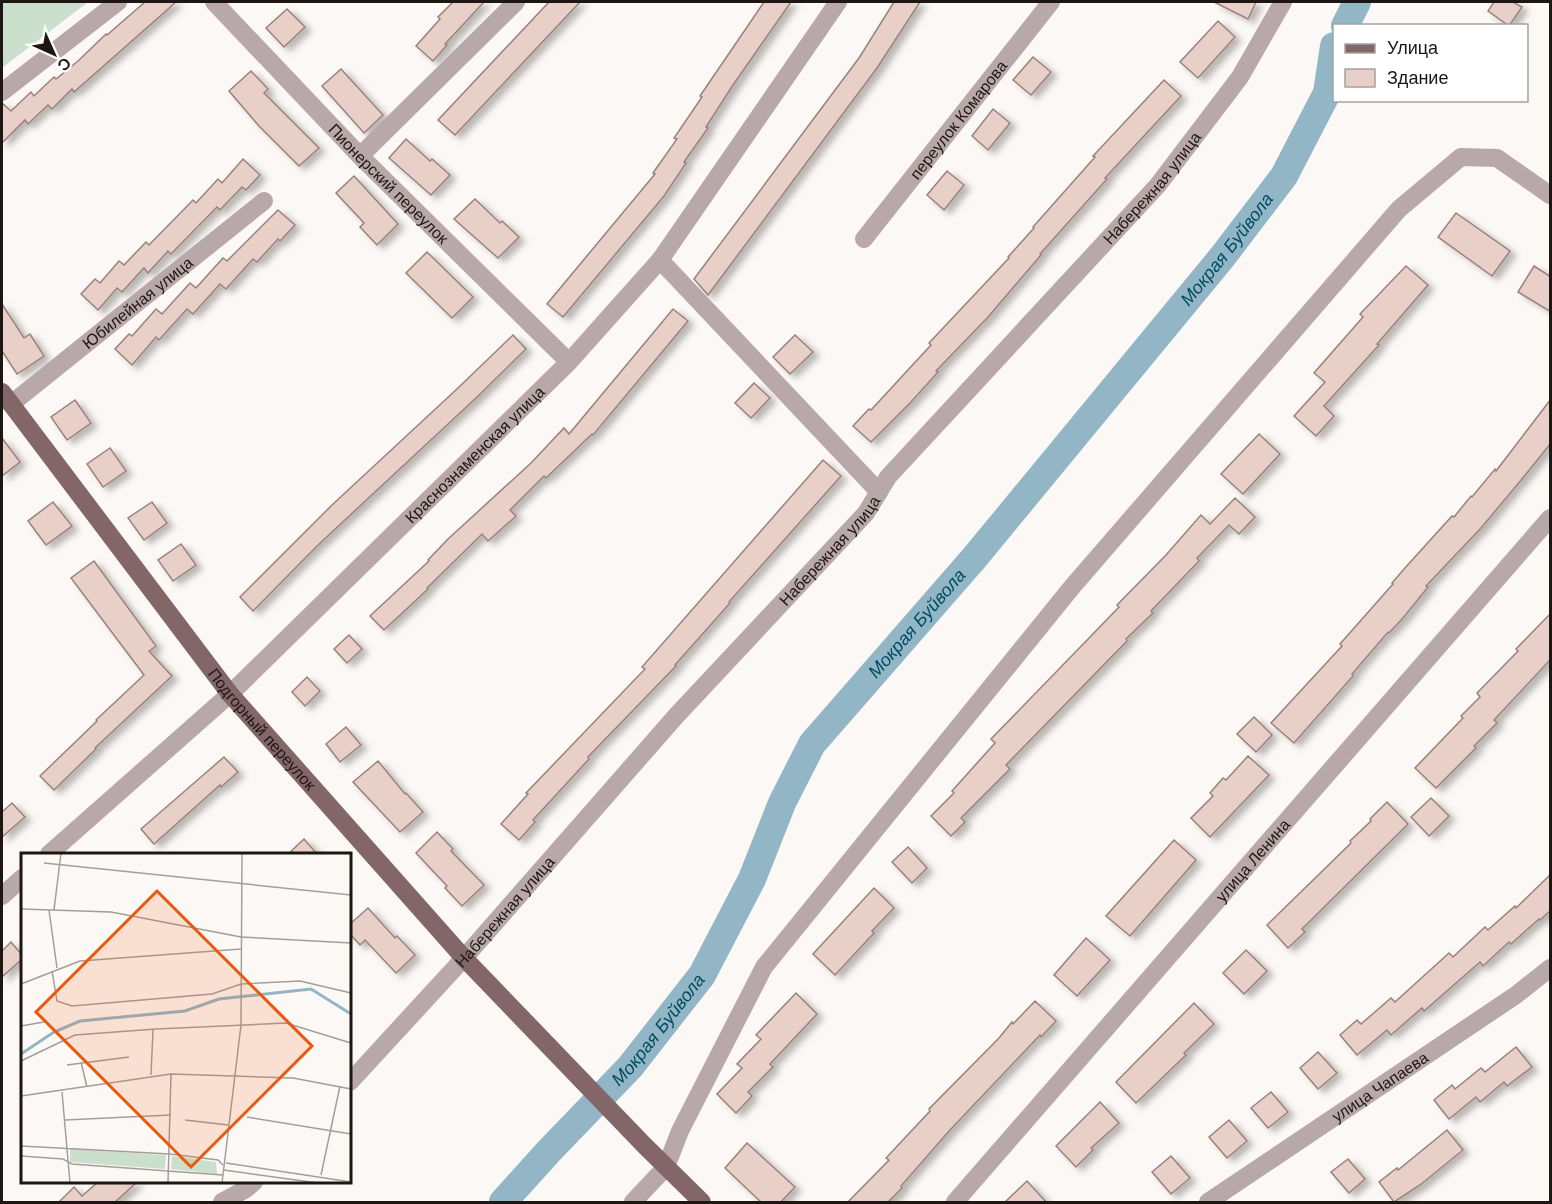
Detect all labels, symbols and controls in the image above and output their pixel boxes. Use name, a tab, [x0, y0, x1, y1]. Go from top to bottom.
north arrow	[24, 24, 84, 84]
legend	[1333, 24, 1528, 102]
text: Улица	[1387, 38, 1439, 58]
text: С	[54, 54, 74, 75]
street label: переулок Комарова	[906, 57, 1010, 182]
text: Здание	[1387, 68, 1448, 88]
street label: Пионерский переулок	[326, 120, 453, 247]
street label: Набережная улица	[1100, 128, 1204, 247]
water label: Мокрая Буйвола	[1176, 189, 1277, 309]
street label: Юбилейная улица	[79, 253, 196, 352]
street label: Краснознаменская улица	[402, 383, 548, 526]
street label: Набережная улица	[776, 493, 883, 609]
water label: Мокрая Буйвола	[864, 565, 970, 682]
street label: Подгорный переулок	[205, 665, 320, 794]
street label: улица Ленина	[1212, 816, 1293, 905]
inset map	[21, 853, 351, 1183]
street label: Набережная улица	[451, 853, 558, 971]
water label: Мокрая Буйвола	[608, 970, 709, 1090]
street label: улица Чапаева	[1329, 1048, 1431, 1125]

